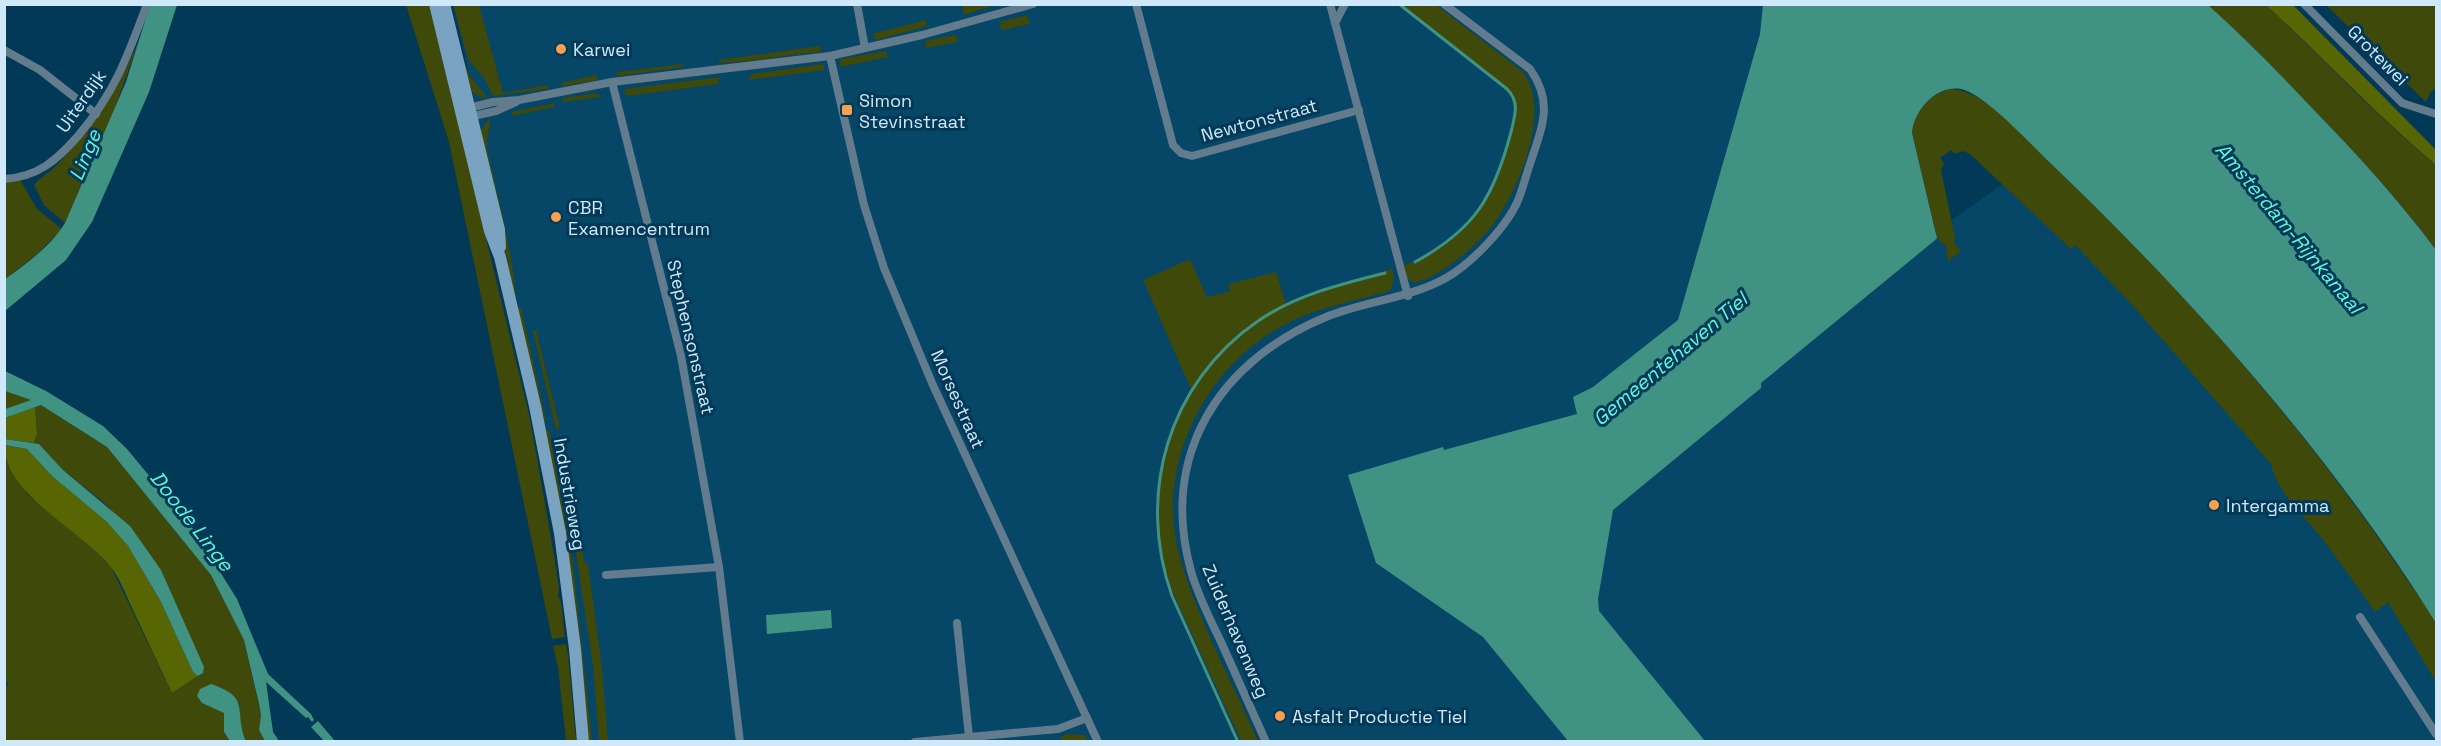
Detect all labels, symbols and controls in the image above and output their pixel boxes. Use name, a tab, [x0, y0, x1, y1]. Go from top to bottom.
street label: Grotewei	[2343, 20, 2413, 90]
place label: Karwei	[573, 38, 630, 61]
marker: Karwei	[554, 42, 568, 56]
street label: Uiterdijk	[51, 65, 111, 137]
place label: Simon Stevinstraat	[859, 89, 966, 133]
street label: Newtonstraat	[1198, 93, 1320, 147]
marker: Simon Stevinstraat	[840, 103, 854, 117]
water label: Linge	[63, 125, 107, 184]
water label: Amsterdam-Rijnkanaal	[2210, 137, 2370, 321]
place label: CBR Examencentrum	[568, 196, 710, 240]
marker: CBR Examencentrum	[549, 210, 563, 224]
street label: Stephensonstraat	[662, 257, 720, 417]
water label: Gemeentehaven Tiel	[1587, 285, 1754, 431]
street label: Morsestraat	[926, 346, 990, 452]
street label: Industrieweg	[549, 436, 591, 552]
water label: Doode Linge	[145, 465, 240, 577]
place label: Intergamma	[2226, 494, 2329, 517]
marker: Intergamma	[2207, 498, 2221, 512]
street label: Zuiderhavenweg	[1197, 561, 1275, 701]
place label: Asfalt Productie Tiel	[1292, 705, 1467, 728]
marker: Asfalt Productie Tiel	[1273, 709, 1287, 723]

